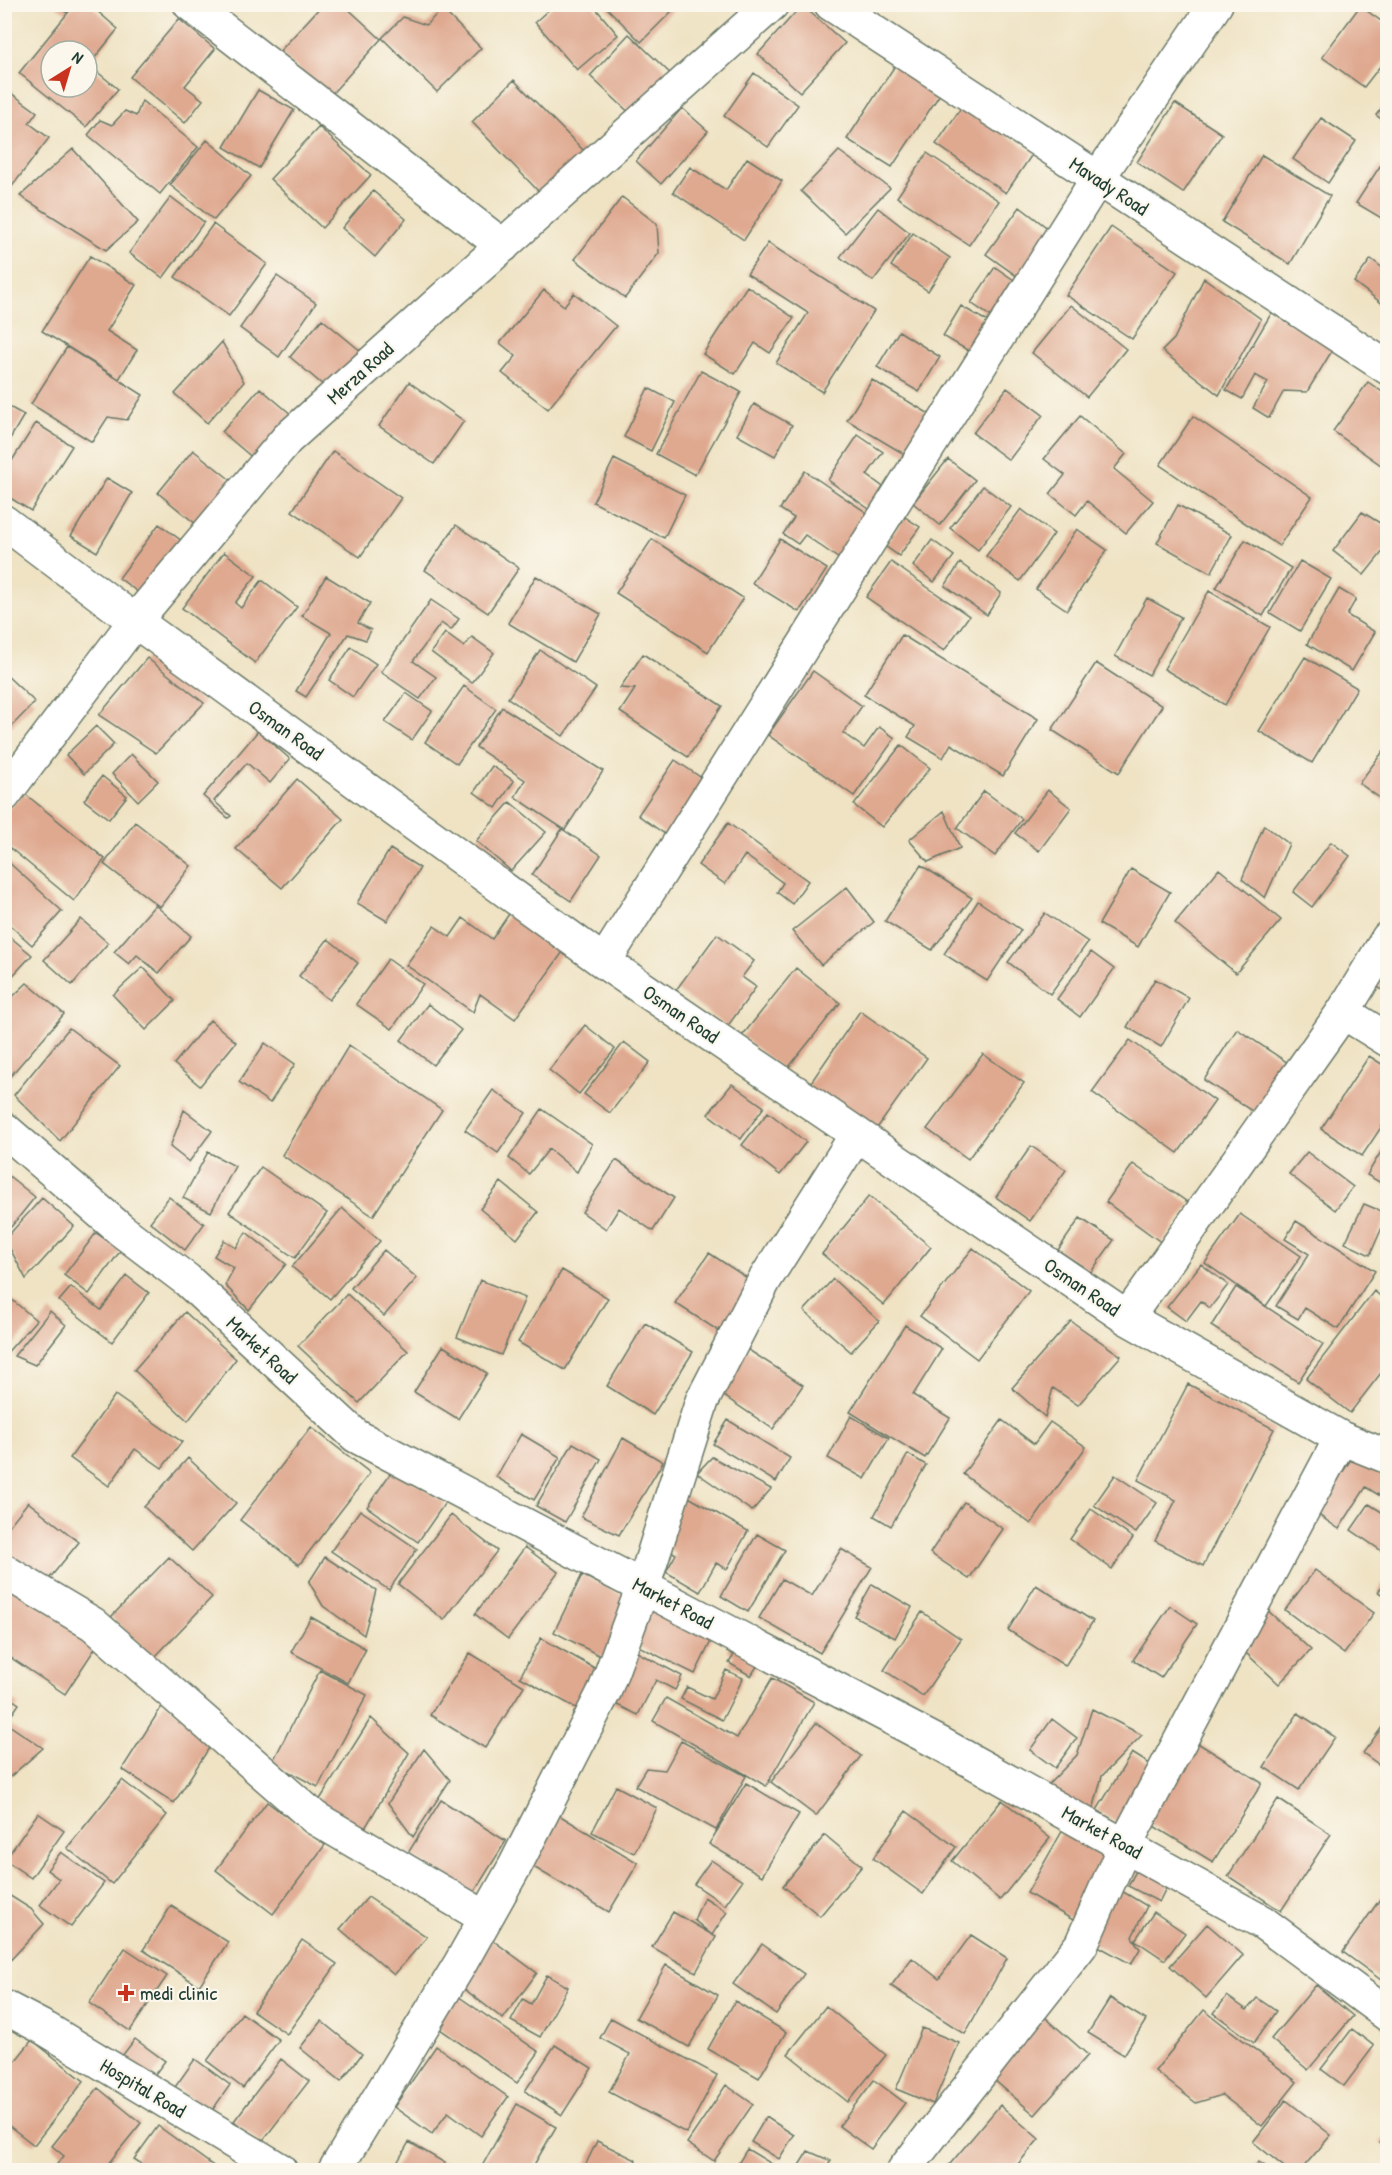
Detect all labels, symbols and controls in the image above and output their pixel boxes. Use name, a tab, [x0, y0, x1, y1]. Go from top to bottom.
north arrow	[39, 39, 99, 99]
text: N	[68, 46, 88, 69]
street label: Mavady Road	[1065, 150, 1154, 221]
street label: Merza Road	[320, 335, 399, 410]
street label: Osman Road	[243, 693, 329, 766]
street label: Osman Road	[638, 978, 725, 1049]
street label: Osman Road	[1039, 1251, 1126, 1322]
street label: Market Road	[221, 1310, 304, 1390]
street label: Market Road	[628, 1570, 719, 1635]
street label: Market Road	[1057, 1798, 1147, 1865]
place label: medi clinic	[140, 1979, 218, 2006]
marker: medi clinic	[117, 1984, 135, 2002]
street label: Hospital Road	[95, 2051, 191, 2124]

